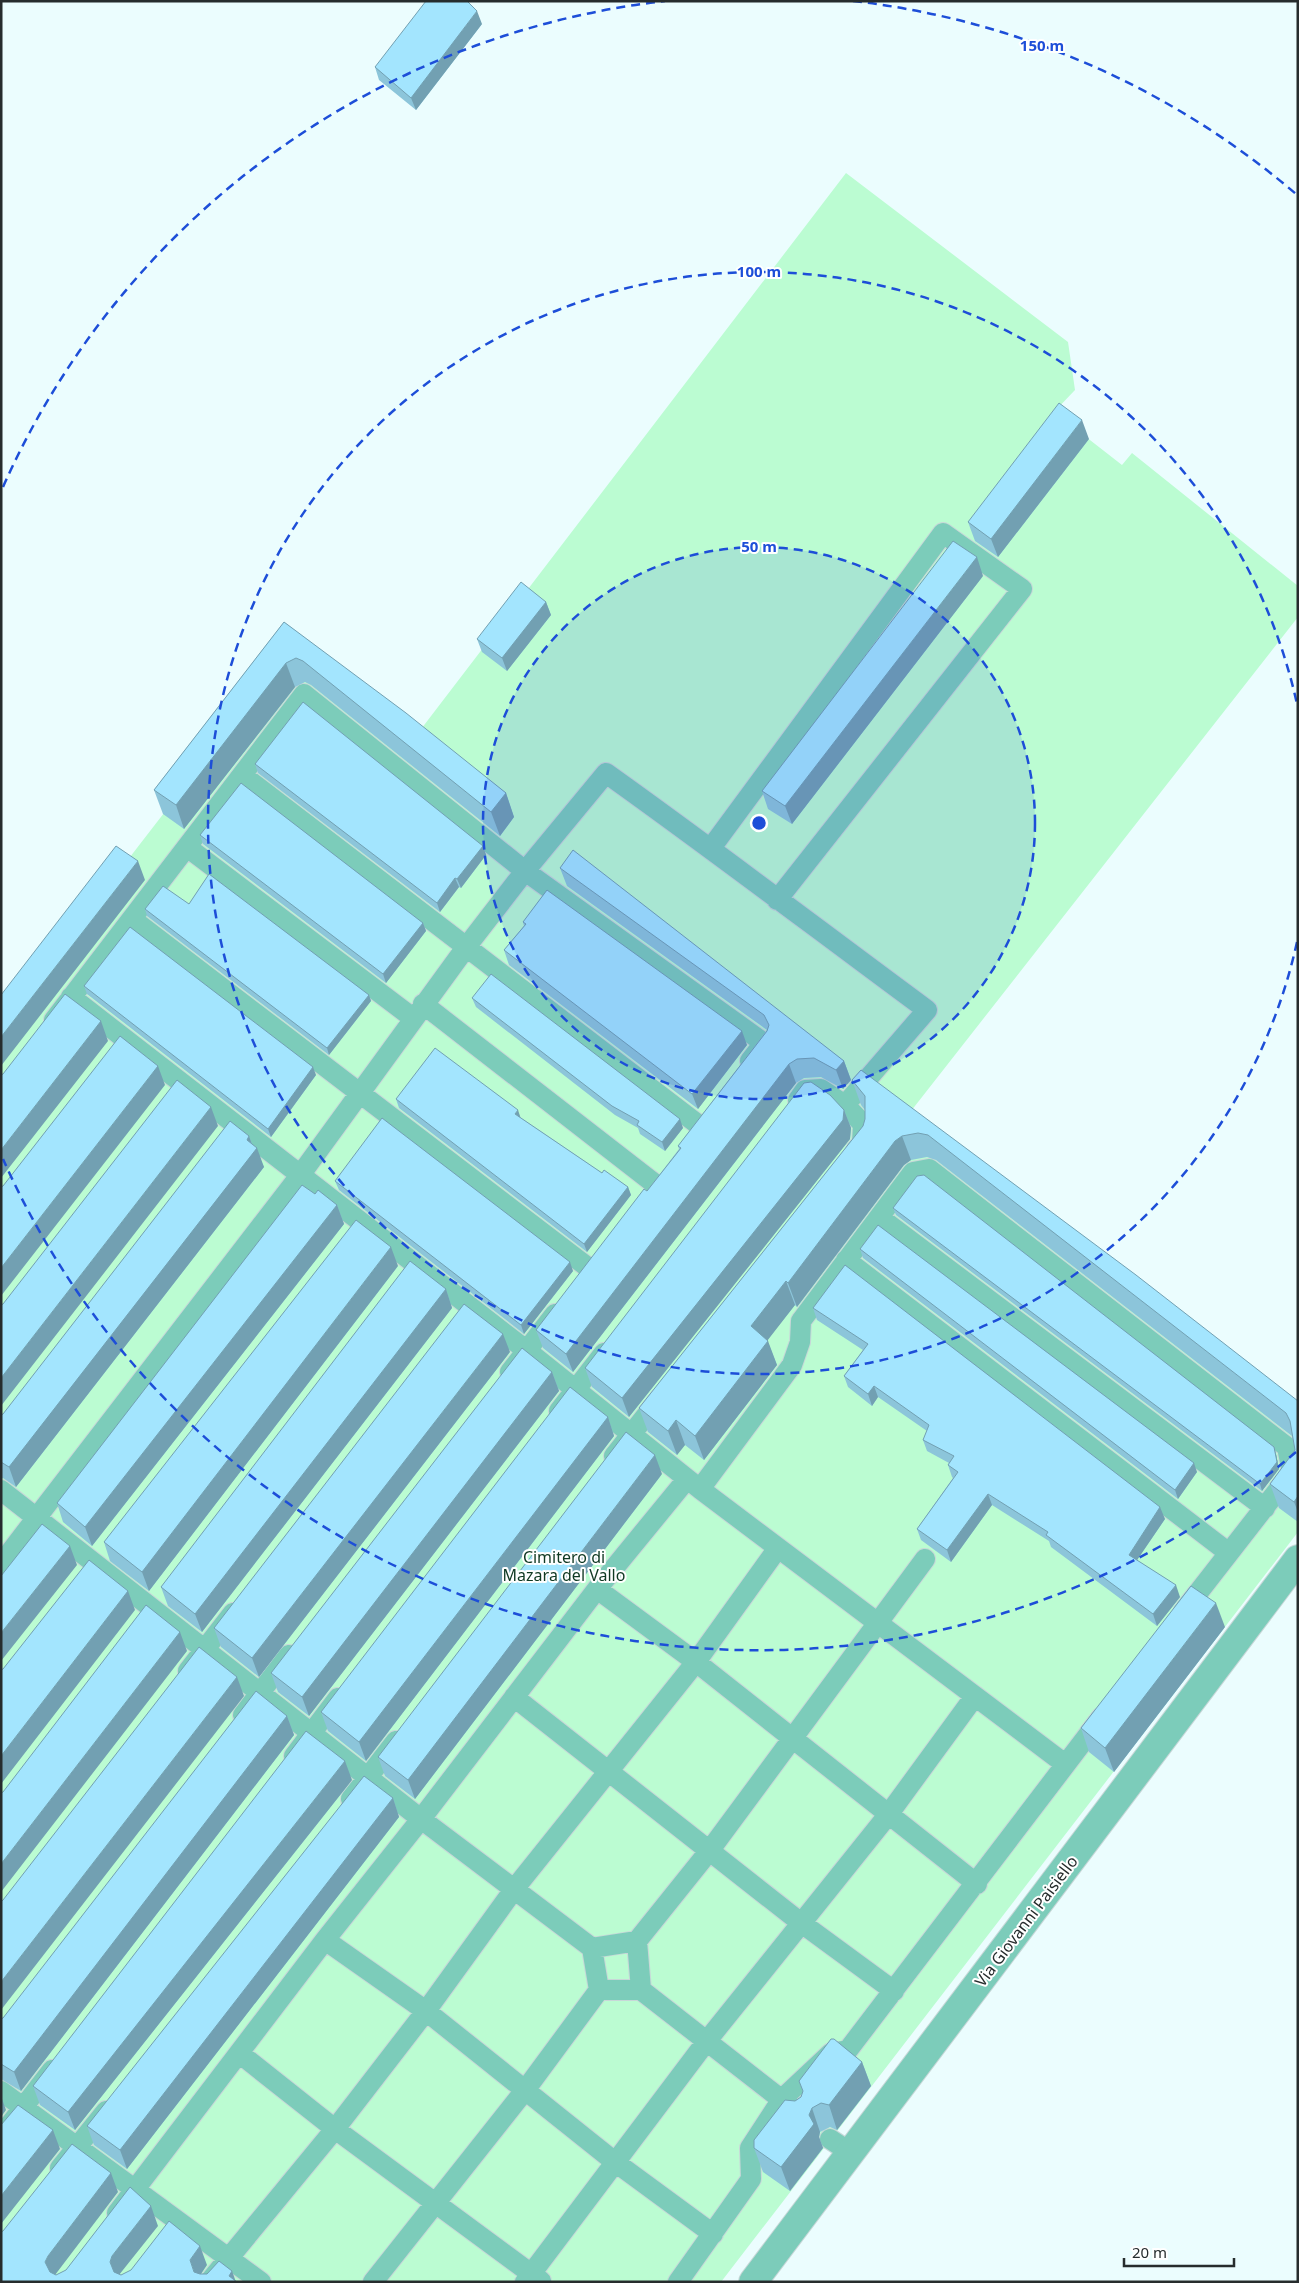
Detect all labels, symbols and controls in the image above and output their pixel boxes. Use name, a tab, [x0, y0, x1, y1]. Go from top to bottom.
text: 150 m	[1020, 35, 1064, 55]
text: 100 m	[737, 261, 781, 281]
text: 50 m	[741, 536, 777, 556]
centre of rings	[750, 814, 768, 832]
park label: Cimitero di Mazara del Vallo	[503, 1546, 625, 1586]
street label: Via Giovanni Paisiello	[969, 1851, 1083, 1991]
scale bar	[1124, 2236, 1234, 2268]
text: 20 m	[1132, 2242, 1167, 2262]

